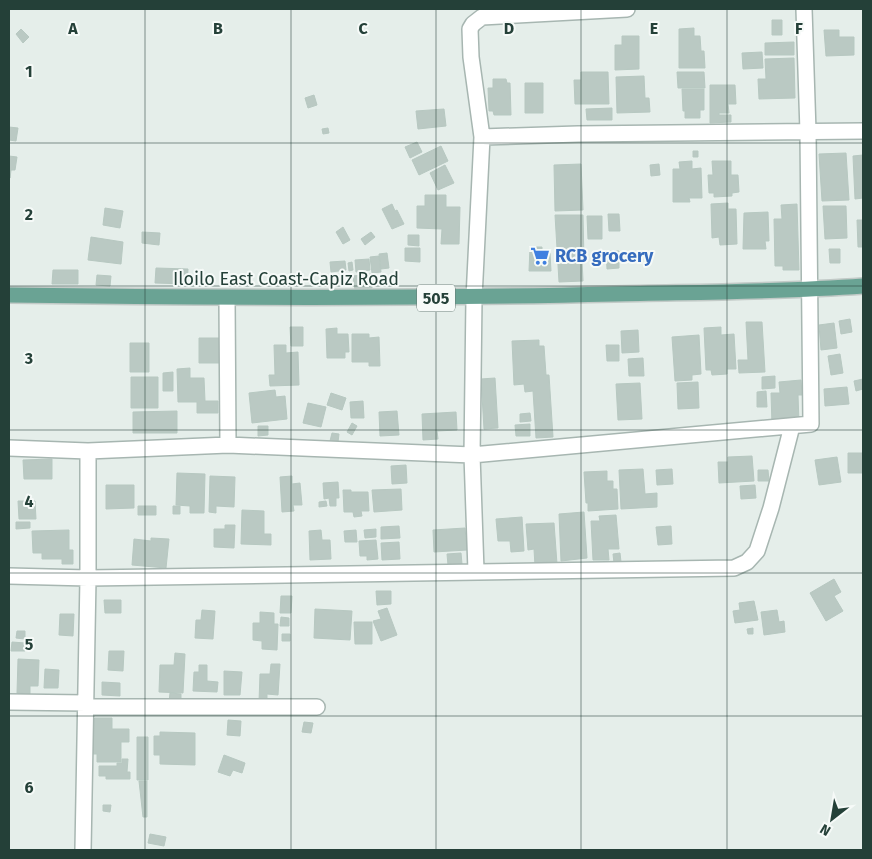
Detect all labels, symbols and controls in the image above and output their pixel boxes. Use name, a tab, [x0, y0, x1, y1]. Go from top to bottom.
text: A	[67, 19, 78, 38]
text: B	[213, 19, 223, 38]
text: C	[358, 19, 368, 38]
text: D	[504, 19, 514, 38]
text: E	[650, 19, 658, 38]
text: F	[795, 19, 803, 38]
text: 1	[25, 62, 33, 81]
text: 2	[25, 205, 33, 224]
supermarket icon: RCB grocery	[529, 245, 551, 267]
place label: RCB grocery	[555, 245, 654, 267]
street label: Iloilo East Coast-Capiz Road	[173, 268, 399, 290]
road number: 505	[417, 284, 455, 312]
text: 3	[24, 349, 33, 368]
text: 4	[24, 492, 34, 511]
text: 5	[25, 635, 34, 654]
text: 6	[24, 778, 34, 797]
north arrow	[807, 794, 857, 844]
text: N	[817, 820, 834, 839]

